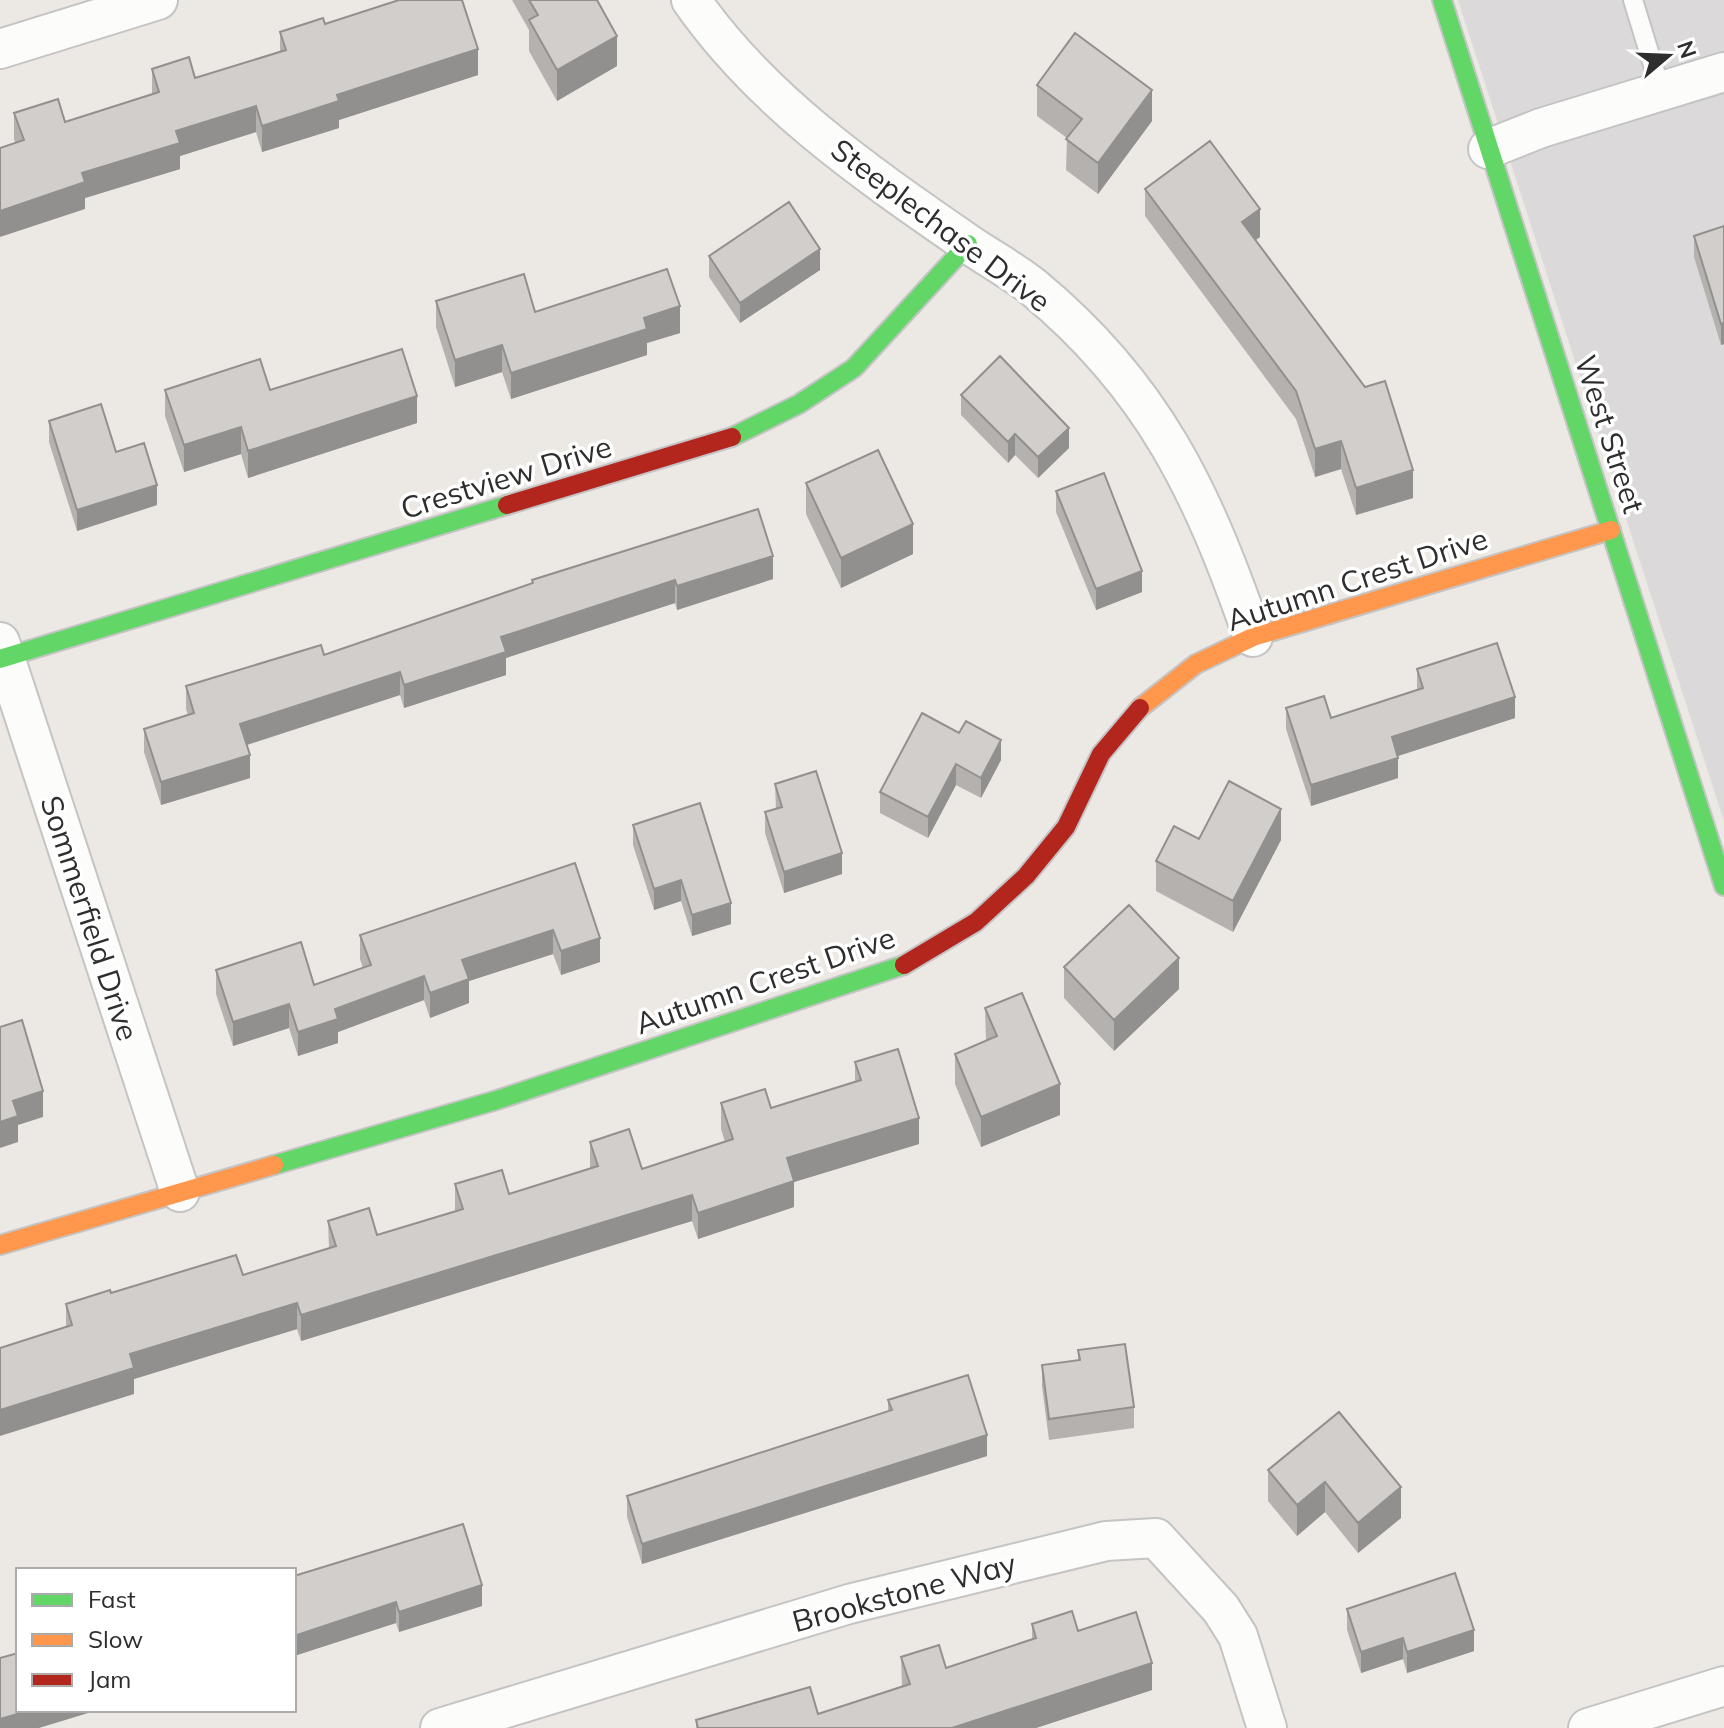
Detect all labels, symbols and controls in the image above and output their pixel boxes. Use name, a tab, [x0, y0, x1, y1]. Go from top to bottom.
north arrow	[1628, 16, 1708, 96]
text: N	[1671, 37, 1703, 62]
street label: Steeplechase Drive	[824, 130, 1058, 320]
street label: West Street	[1567, 350, 1653, 518]
street label: Crestview Drive	[396, 427, 616, 527]
street label: Autumn Crest Drive	[1222, 519, 1492, 639]
street label: Sommerfield Drive	[32, 791, 148, 1045]
street label: Autumn Crest Drive	[630, 918, 900, 1042]
street label: Brookstone Way	[788, 1544, 1020, 1640]
legend	[16, 1568, 296, 1712]
text: Fast	[88, 1584, 136, 1614]
text: Slow	[88, 1624, 143, 1654]
text: Jam	[88, 1664, 131, 1694]

